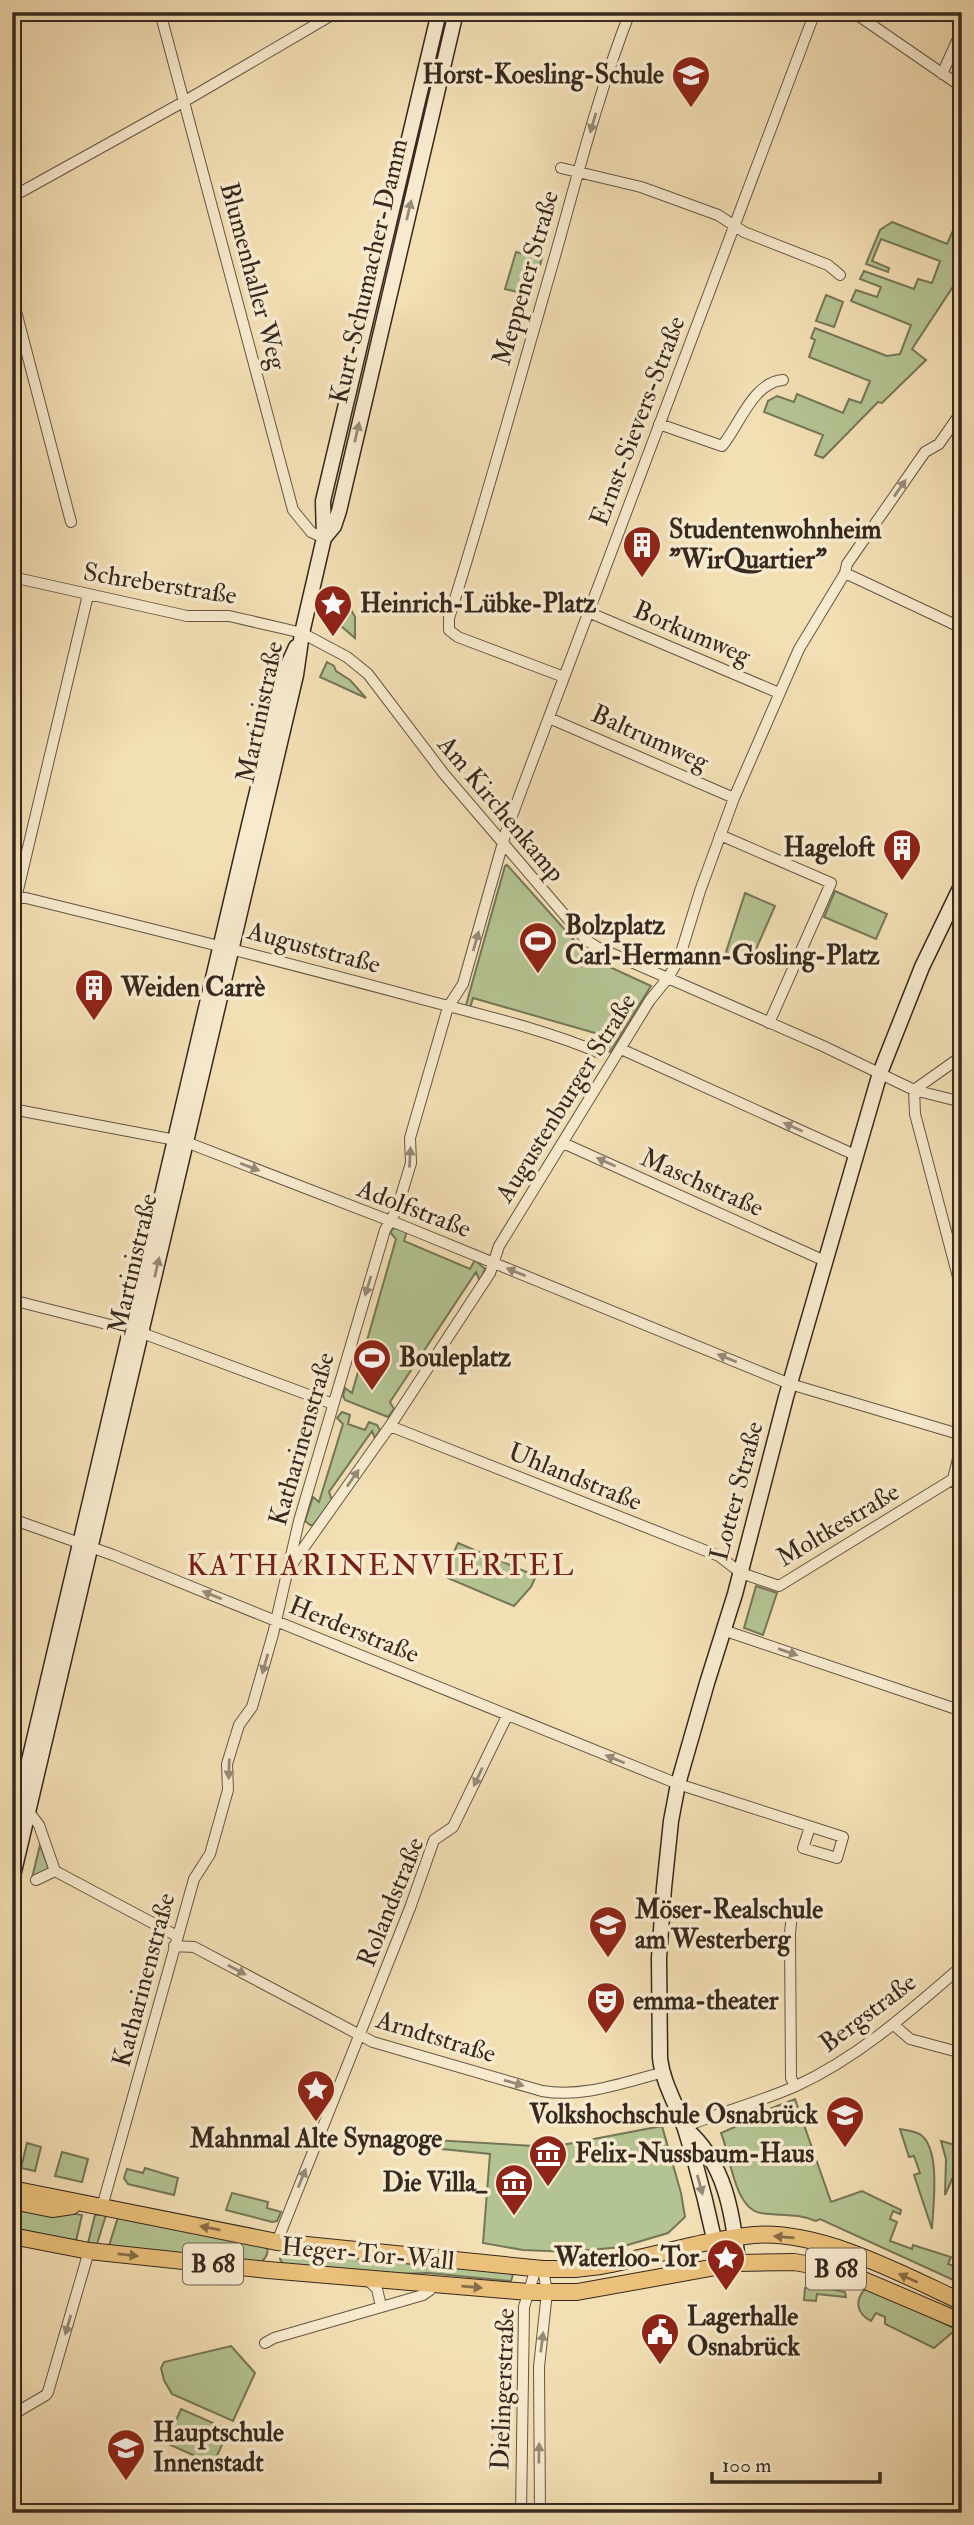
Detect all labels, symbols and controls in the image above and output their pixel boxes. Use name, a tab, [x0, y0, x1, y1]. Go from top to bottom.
school or university icon: Horst-Koesling-Schule	[670, 54, 712, 109]
place label: Horst-Koesling-Schule	[422, 59, 664, 92]
one-way arrow	[587, 113, 597, 134]
street label: Kurt-Schumacher-Damm	[323, 135, 415, 407]
street label: Blumenhaller Weg	[213, 179, 294, 374]
street label: Meppener Straße	[486, 187, 567, 369]
one-way arrow	[404, 199, 415, 221]
street label: Ernst-Sievers-Straße	[583, 312, 693, 530]
one-way arrow	[351, 421, 362, 443]
one-way arrow	[893, 479, 907, 497]
place label: Studentenwohnheim "WirQuartier"	[669, 514, 882, 576]
building icon: Studentenwohnheim "WirQuartier"	[621, 524, 663, 579]
street label: Schreberstraße	[81, 556, 239, 612]
place icon: Heinrich-Lübke-Platz	[312, 583, 354, 638]
place label: Heinrich-Lübke-Platz	[360, 588, 597, 620]
street label: Borkumweg	[629, 594, 757, 672]
street label: Martinistraße	[229, 638, 291, 786]
street label: Baltrumweg	[586, 698, 715, 779]
street label: Am Kirchenkamp	[429, 728, 572, 889]
building icon: Hageloft	[881, 827, 923, 882]
place label: Hageloft	[783, 832, 876, 865]
place label: Bolzplatz Carl-Hermann-Gosling-Platz	[565, 910, 880, 973]
street label: Auguststraße	[243, 915, 384, 981]
sports icon: Bolzplatz Carl-Hermann-Gosling-Platz	[517, 920, 559, 975]
one-way arrow	[471, 931, 481, 952]
building icon: Weiden Carrè	[73, 967, 115, 1022]
place label: Weiden Carrè	[120, 972, 265, 1004]
street label: Augustenburger Straße	[488, 987, 643, 1209]
one-way arrow	[783, 1121, 803, 1133]
street label: Maschstraße	[635, 1142, 769, 1224]
one-way arrow	[404, 1146, 415, 1168]
one-way arrow	[596, 1156, 616, 1168]
one-way arrow	[240, 1162, 261, 1173]
street label: Adolfstraße	[352, 1172, 476, 1245]
street label: Martinistraße	[101, 1190, 165, 1338]
one-way arrow	[152, 1256, 163, 1278]
one-way arrow	[506, 1267, 527, 1278]
one-way arrow	[363, 1276, 373, 1297]
sports icon: Bouleplatz	[351, 1337, 393, 1392]
place label: Bouleplatz	[399, 1342, 511, 1375]
street label: Katharinenstraße	[262, 1349, 342, 1529]
one-way arrow	[716, 1353, 737, 1364]
street label: Lotter Straße	[703, 1418, 771, 1564]
street label: Uhlandstraße	[503, 1436, 647, 1518]
one-way arrow	[346, 1469, 360, 1487]
street label: Moltkestraße	[771, 1476, 905, 1574]
district label: KATHARINENVIERTEL	[186, 1547, 576, 1584]
one-way arrow	[202, 1589, 223, 1600]
street label: Herderstraße	[284, 1589, 424, 1671]
one-way arrow	[778, 1647, 799, 1658]
one-way arrow	[259, 1653, 269, 1674]
one-way arrow	[605, 1753, 625, 1765]
one-way arrow	[223, 1758, 234, 1780]
one-way arrow	[473, 1767, 484, 1787]
street label: Rolandstraße	[351, 1832, 432, 1971]
street label: Katharinenstraße	[105, 1890, 183, 2070]
place label: Möser-Realschule am Westerberg	[634, 1894, 823, 1957]
school or university icon: Möser-Realschule am Westerberg	[587, 1904, 629, 1959]
one-way arrow	[227, 1964, 247, 1976]
street label: Bergstraße	[813, 1966, 923, 2060]
theatre icon: emma-theater	[585, 1980, 627, 2035]
place label: emma-theater	[633, 1985, 779, 2017]
street label: Arndtstraße	[371, 2003, 500, 2070]
place icon: Mahnmal Alte Synagoge	[295, 2068, 337, 2123]
one-way arrow	[503, 2078, 525, 2089]
school or university icon: Volkshochschule Osnabrück	[824, 2094, 866, 2149]
place label: Volkshochschule Osnabrück	[528, 2099, 819, 2131]
place label: Mahnmal Alte Synagoge	[189, 2123, 442, 2156]
museum icon: Felix-Nussbaum-Haus	[527, 2133, 569, 2188]
place label: Felix-Nussbaum-Haus	[575, 2138, 814, 2170]
museum icon: Die Villa_	[493, 2162, 535, 2217]
place label: Die Villa_	[382, 2167, 488, 2199]
one-way arrow	[296, 2168, 307, 2189]
one-way arrow	[695, 2174, 706, 2196]
one-way arrow	[199, 2223, 221, 2234]
street label: Heger-Tor-Wall	[280, 2230, 456, 2278]
one-way arrow	[773, 2231, 795, 2242]
place icon: Waterloo-Tor	[705, 2237, 747, 2292]
place label: Waterloo-Tor	[554, 2242, 699, 2274]
road number: B 68	[183, 2244, 243, 2284]
road number: B 68	[806, 2248, 866, 2290]
one-way arrow	[117, 2250, 139, 2261]
one-way arrow	[898, 2272, 918, 2284]
one-way arrow	[461, 2282, 483, 2293]
place label: Lagerhalle Osnabrück	[687, 2301, 800, 2363]
street label: Dielingerstraße	[484, 2307, 522, 2470]
public building icon: Lagerhalle Osnabrück	[639, 2311, 681, 2366]
one-way arrow	[62, 2315, 73, 2337]
one-way arrow	[536, 2331, 547, 2353]
place label: Hauptschule Innenstadt	[153, 2417, 284, 2479]
school or university icon: Hauptschule Innenstadt	[105, 2427, 147, 2482]
one-way arrow	[533, 2441, 545, 2463]
scale bar	[712, 2441, 880, 2485]
text: 100 m	[722, 2452, 772, 2479]

